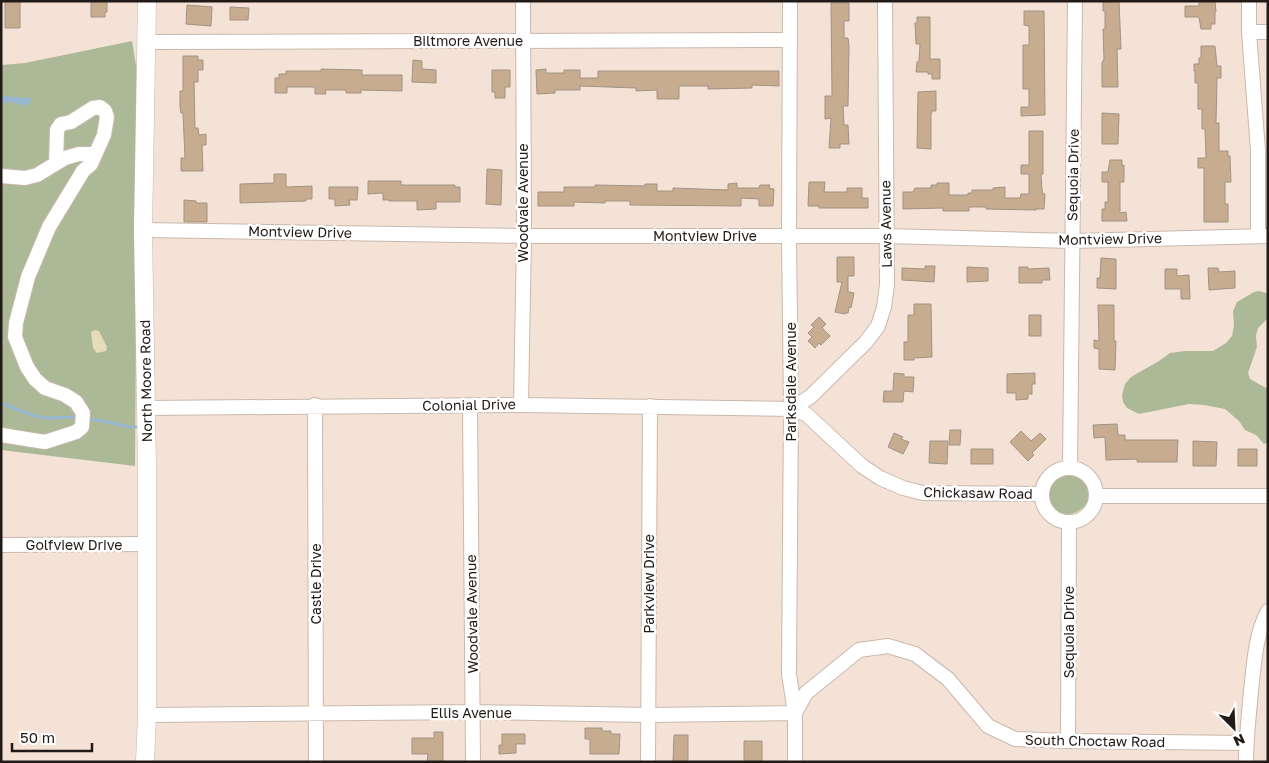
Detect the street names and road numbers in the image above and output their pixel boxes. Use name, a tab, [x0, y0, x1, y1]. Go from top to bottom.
street label: Biltmore Avenue	[413, 32, 523, 49]
street label: Sequoia Drive	[1063, 129, 1082, 221]
street label: Woodvale Avenue	[514, 144, 531, 263]
street label: Laws Avenue	[876, 180, 895, 268]
street label: Montview Drive	[248, 222, 352, 241]
street label: Montview Drive	[653, 227, 757, 244]
street label: Montview Drive	[1058, 229, 1162, 248]
street label: North Moore Road	[136, 320, 155, 442]
street label: Parksdale Avenue	[782, 322, 799, 442]
street label: Colonial Drive	[422, 395, 516, 414]
street label: Chickasaw Road	[923, 483, 1033, 502]
street label: Parkview Drive	[640, 534, 657, 634]
street label: Golfview Drive	[26, 536, 122, 553]
street label: Castle Drive	[307, 543, 324, 625]
street label: Woodvale Avenue	[462, 554, 481, 674]
street label: Sequoia Drive	[1060, 586, 1077, 678]
street label: Ellis Avenue	[430, 704, 512, 721]
street label: South Choctaw Road	[1025, 731, 1165, 750]

